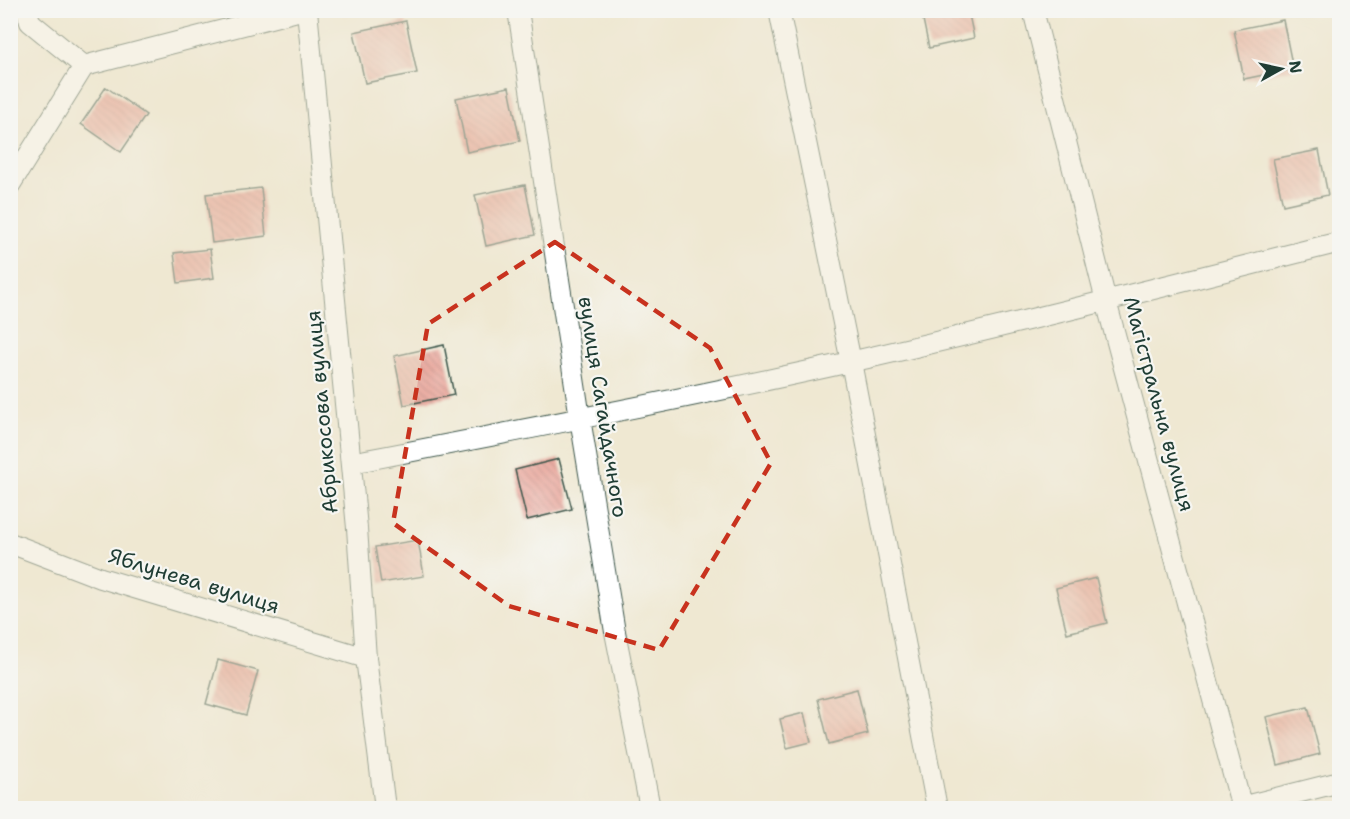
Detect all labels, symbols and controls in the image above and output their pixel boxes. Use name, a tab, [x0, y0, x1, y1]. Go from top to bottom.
north arrow	[1251, 39, 1311, 99]
text: N	[1284, 59, 1307, 75]
street label: Магістральна вулиця	[1117, 293, 1201, 515]
street label: вулиця Сагайдачного	[572, 294, 634, 520]
street label: Абрикосова вулиця	[299, 309, 345, 515]
street label: Яблунева вулиця	[105, 542, 283, 620]

